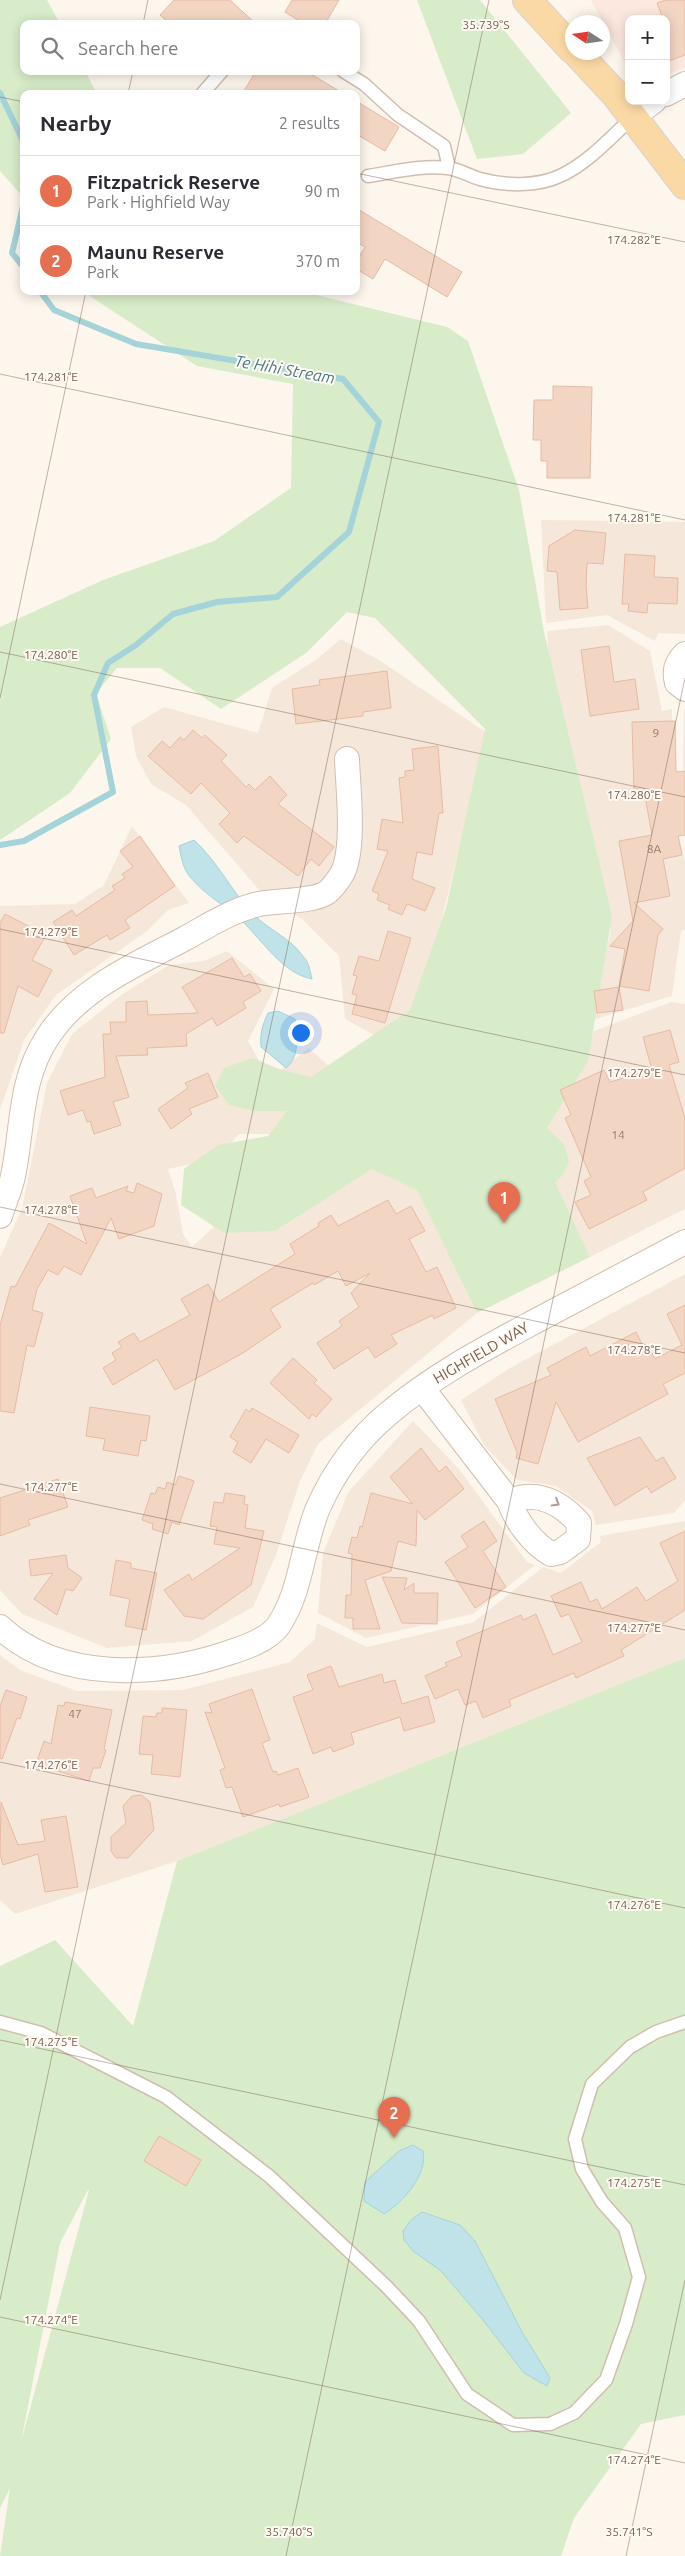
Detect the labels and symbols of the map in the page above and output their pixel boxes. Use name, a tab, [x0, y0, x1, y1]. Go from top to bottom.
north arrow	[565, 15, 610, 60]
text: 35.739°S	[463, 18, 509, 31]
text: 174.282°E	[607, 233, 661, 246]
water label: Te Hihi Stream	[234, 351, 336, 387]
text: 174.281°E	[24, 370, 78, 383]
text: 174.281°E	[607, 511, 661, 524]
text: 174.280°E	[24, 648, 78, 661]
house number: 9	[653, 726, 659, 739]
text: 174.280°E	[607, 788, 661, 801]
house number: 8A	[647, 842, 661, 855]
text: 174.279°E	[24, 925, 78, 938]
your location	[288, 1020, 314, 1046]
text: 174.279°E	[607, 1066, 661, 1079]
house number: 14	[611, 1128, 625, 1141]
pin: 1	[488, 1182, 520, 1223]
text: 174.278°E	[24, 1203, 78, 1216]
street label: HIGHFIELD WAY	[430, 1318, 532, 1387]
text: 174.278°E	[607, 1343, 661, 1356]
text: 174.277°E	[24, 1480, 78, 1493]
one-way arrow	[550, 1497, 559, 1507]
text: 174.277°E	[607, 1621, 661, 1634]
house number: 47	[68, 1707, 82, 1720]
text: 174.276°E	[24, 1758, 78, 1771]
text: 174.276°E	[607, 1898, 661, 1911]
text: 174.275°E	[24, 2035, 78, 2048]
pin: 2	[378, 2097, 410, 2138]
text: 174.275°E	[607, 2176, 661, 2189]
text: 174.274°E	[24, 2313, 78, 2326]
text: 174.274°E	[607, 2453, 661, 2466]
text: 35.740°S	[266, 2525, 312, 2538]
text: 35.741°S	[606, 2525, 652, 2538]

